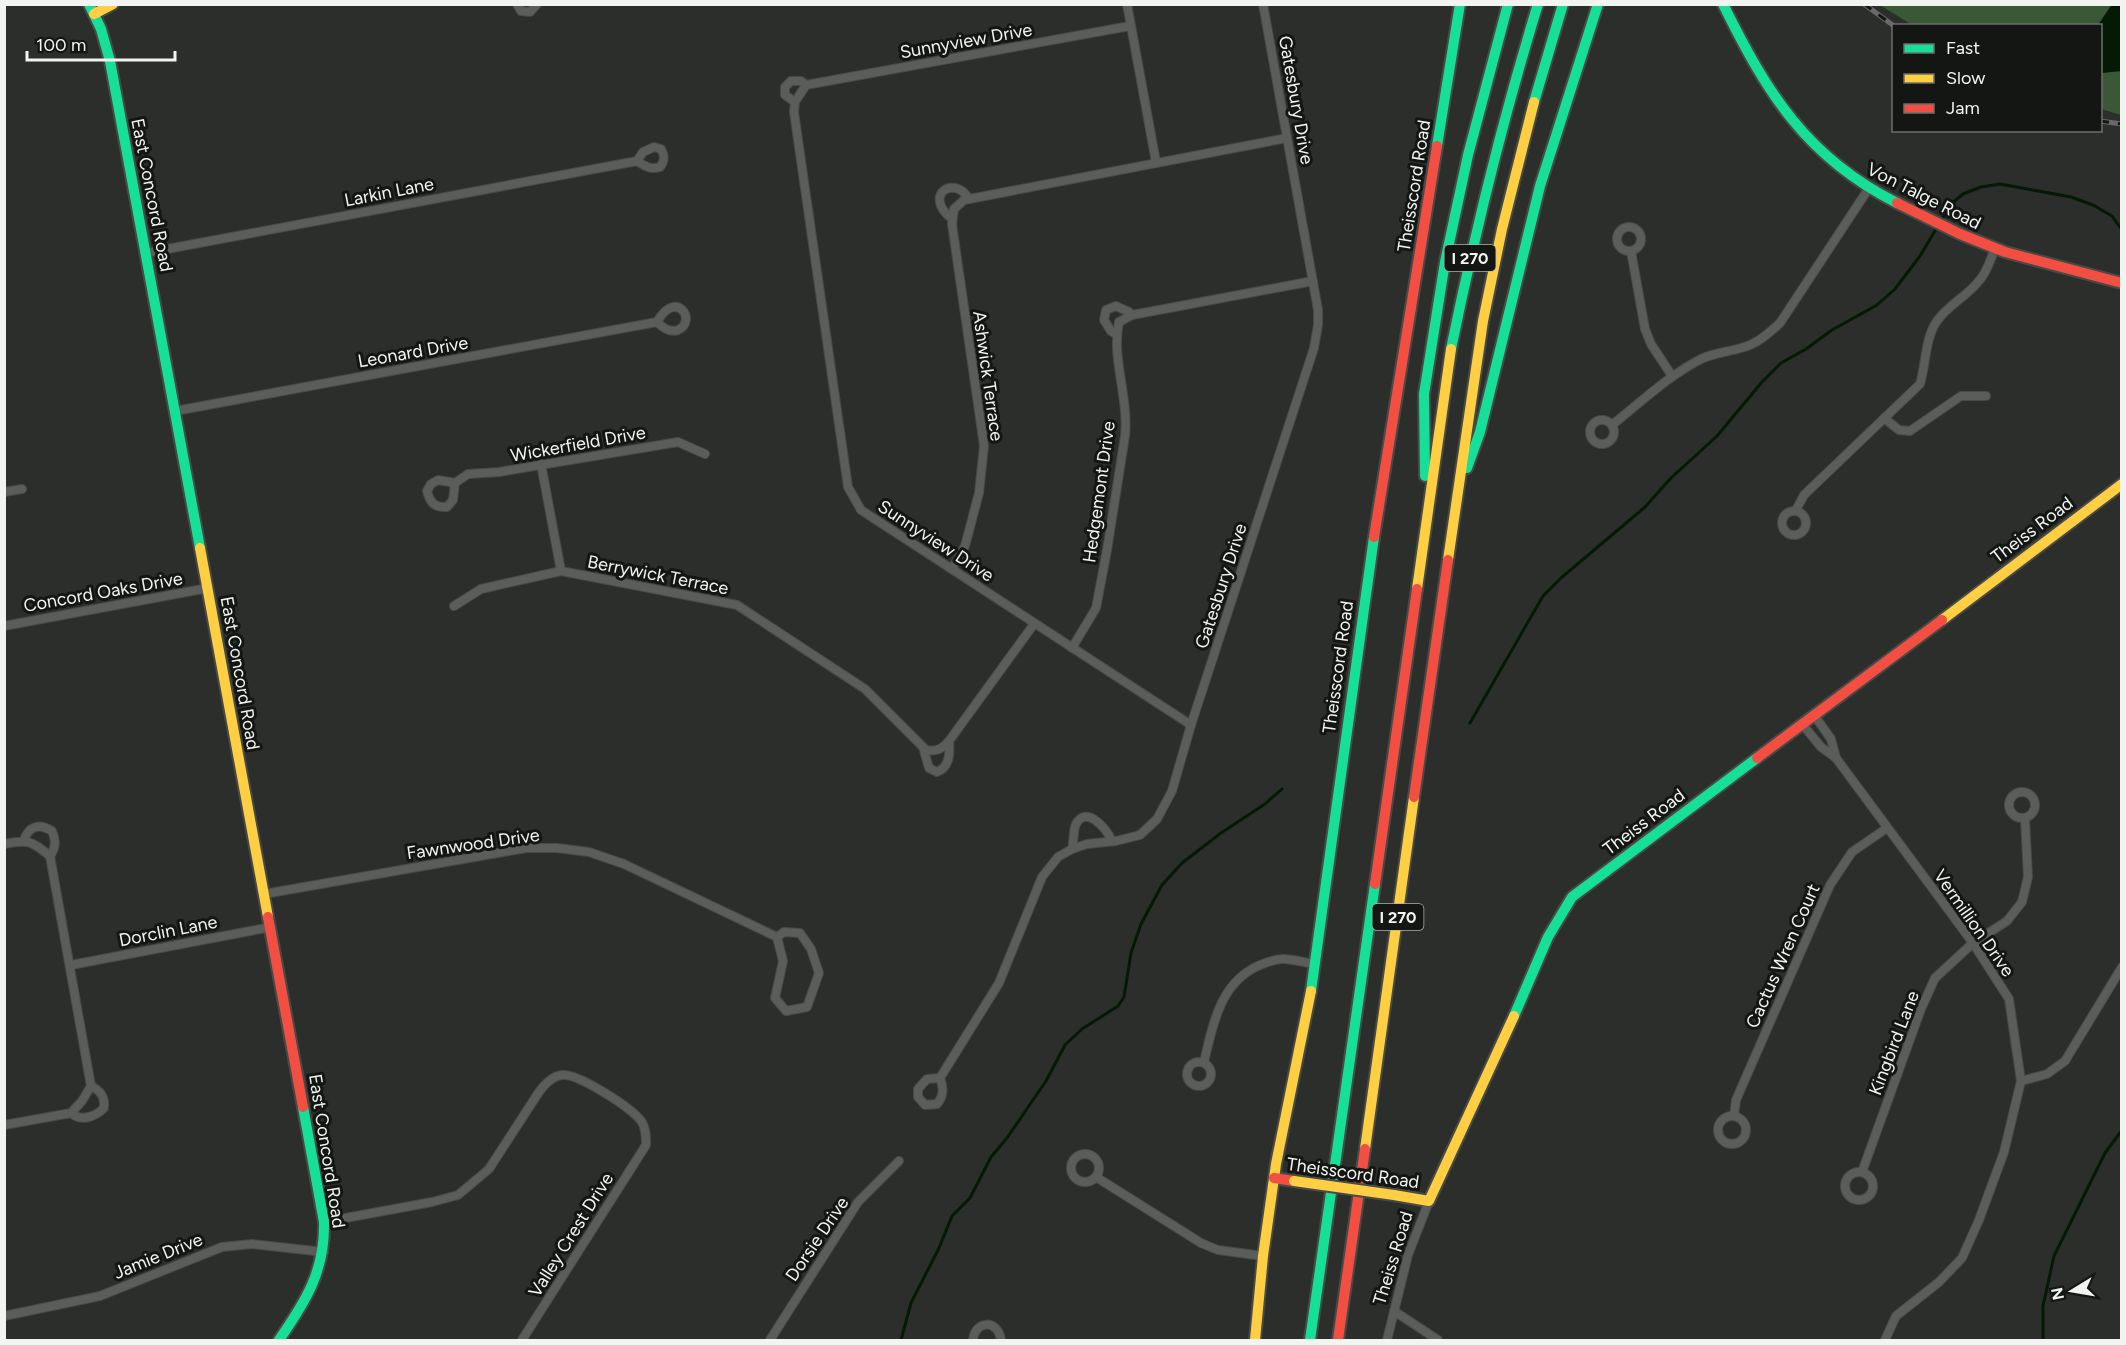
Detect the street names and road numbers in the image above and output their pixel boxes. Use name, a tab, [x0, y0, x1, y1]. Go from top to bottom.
street label: Sunnyview Drive	[898, 19, 1034, 63]
street label: Gatesbury Drive	[1274, 34, 1318, 166]
street label: East Concord Road	[126, 117, 178, 273]
street label: Theisscord Road	[1393, 118, 1435, 254]
street label: Von Talge Road	[1863, 158, 1985, 234]
street label: Larkin Lane	[343, 173, 436, 211]
road number: I 270	[1444, 245, 1496, 271]
street label: Ashwick Terrace	[968, 309, 1008, 443]
street label: Leonard Drive	[356, 331, 470, 373]
street label: Hedgemont Drive	[1078, 420, 1120, 564]
street label: Wickerfield Drive	[509, 421, 647, 467]
street label: Theiss Road	[1987, 492, 2077, 568]
street label: Sunnyview Drive	[874, 495, 998, 587]
street label: Gatesbury Drive	[1190, 521, 1252, 651]
street label: Berrywick Terrace	[586, 551, 731, 599]
street label: Concord Oaks Drive	[22, 567, 184, 617]
street label: East Concord Road	[216, 594, 264, 752]
street label: Theisscord Road	[1318, 599, 1358, 735]
street label: Theiss Road	[1599, 784, 1689, 860]
street label: Fawnwood Drive	[405, 824, 541, 864]
street label: Vermillion Drive	[1929, 865, 2019, 981]
street label: Cactus Wren Court	[1741, 880, 1825, 1032]
road number: I 270	[1372, 904, 1424, 930]
street label: Dorclin Lane	[117, 911, 219, 951]
street label: Kingbird Lane	[1864, 988, 1924, 1098]
street label: East Concord Road	[304, 1072, 350, 1230]
street label: Theisscord Road	[1285, 1153, 1421, 1193]
street label: Valley Crest Drive	[524, 1169, 618, 1301]
street label: Dorsie Drive	[781, 1192, 853, 1286]
street label: Theiss Road	[1368, 1209, 1418, 1307]
street label: Jamie Drive	[110, 1228, 206, 1284]

